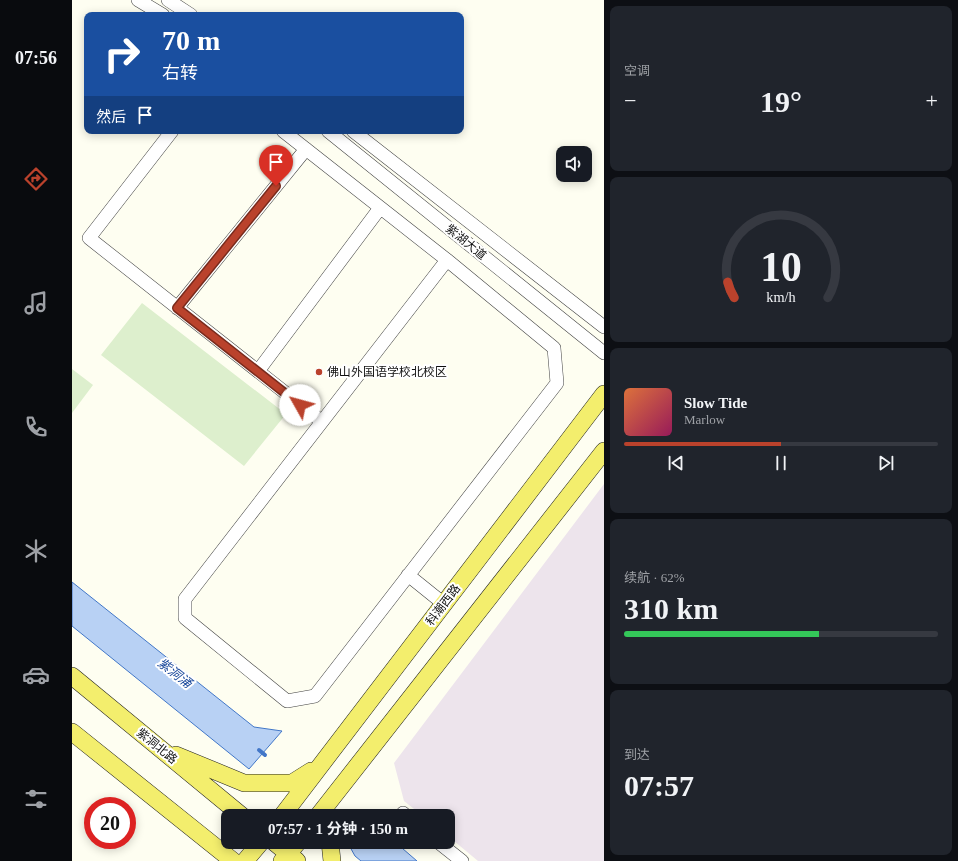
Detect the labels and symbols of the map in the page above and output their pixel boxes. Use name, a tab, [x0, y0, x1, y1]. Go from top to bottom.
pin	[259, 145, 293, 186]
street label: 紫湖大道	[443, 221, 489, 263]
place label: 佛山外国语学校北校区	[327, 365, 447, 379]
marker: 佛山外国语学校北校区	[314, 367, 324, 377]
position arrow	[279, 384, 321, 426]
street label: 科潮西路	[423, 582, 463, 628]
water label: 紫洞涌	[155, 655, 197, 692]
street label: 紫洞北路	[134, 725, 180, 767]
speed limit sign: 20	[84, 797, 136, 849]

